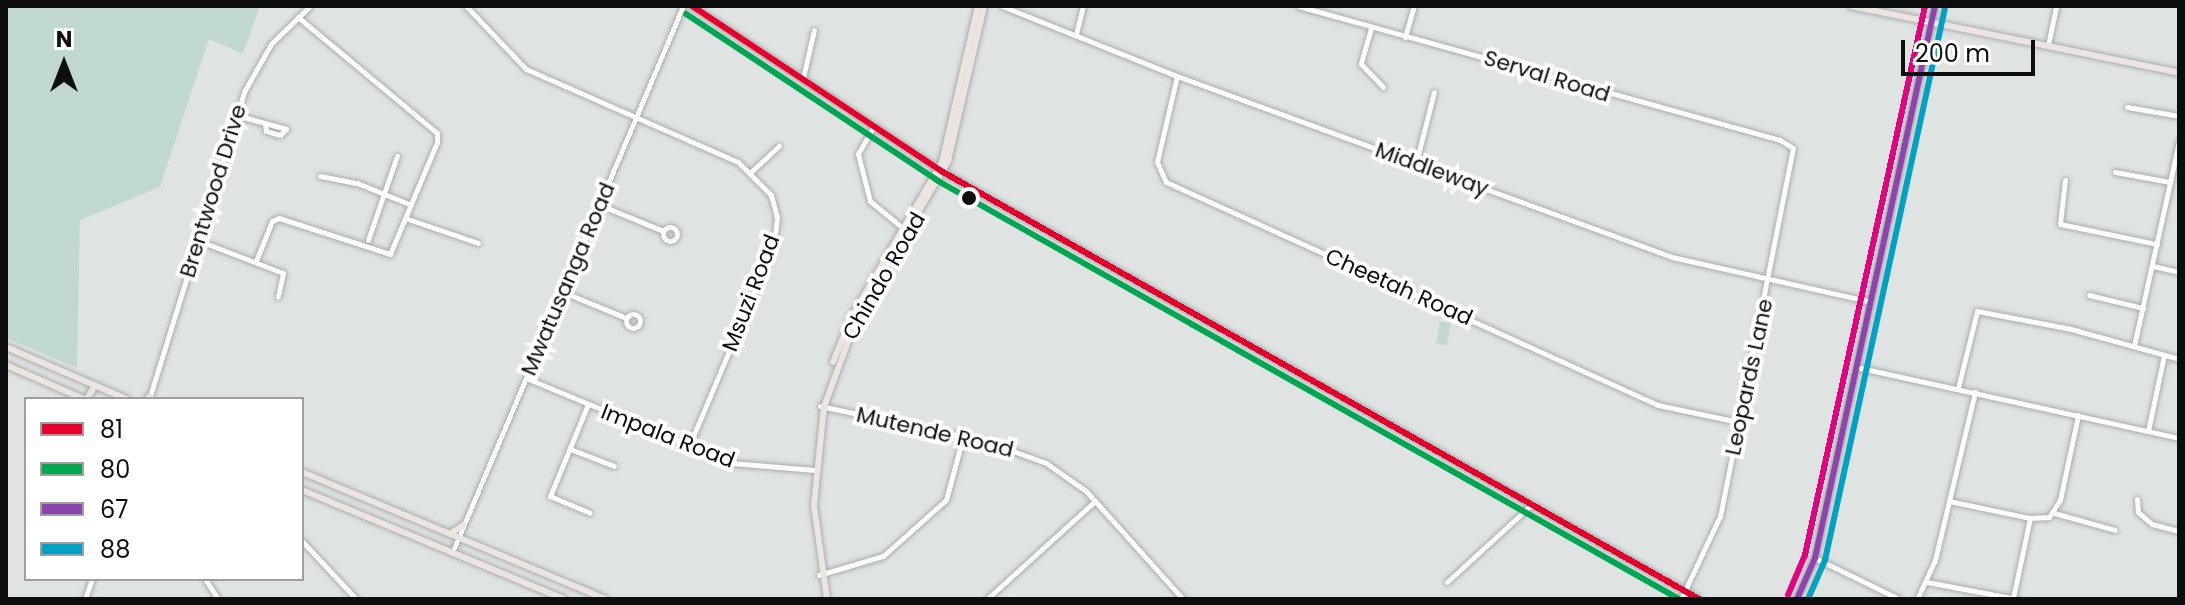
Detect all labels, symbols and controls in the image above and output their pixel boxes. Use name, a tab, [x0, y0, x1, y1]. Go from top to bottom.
north arrow	[24, 24, 104, 104]
text: N	[56, 24, 72, 55]
scale bar	[1905, 24, 2039, 74]
text: 200 m	[1915, 37, 1990, 70]
street label: Serval Road	[1481, 44, 1613, 108]
street label: Brentwood Drive	[174, 101, 252, 281]
street label: Middleway	[1372, 136, 1492, 202]
street label: Mwatusanga Road	[515, 178, 621, 380]
unlabelled marker	[961, 190, 977, 206]
street label: Chindo Road	[837, 208, 931, 344]
street label: Msuzi Road	[717, 231, 785, 355]
street label: Cheetah Road	[1321, 243, 1477, 331]
street label: Leopards Lane	[1720, 296, 1778, 458]
legend	[24, 397, 304, 581]
street label: Impala Road	[597, 398, 739, 474]
street label: Mutende Road	[854, 401, 1016, 463]
text: 81	[100, 413, 123, 446]
text: 80	[100, 453, 130, 486]
text: 67	[100, 493, 128, 526]
text: 88	[100, 533, 130, 566]

